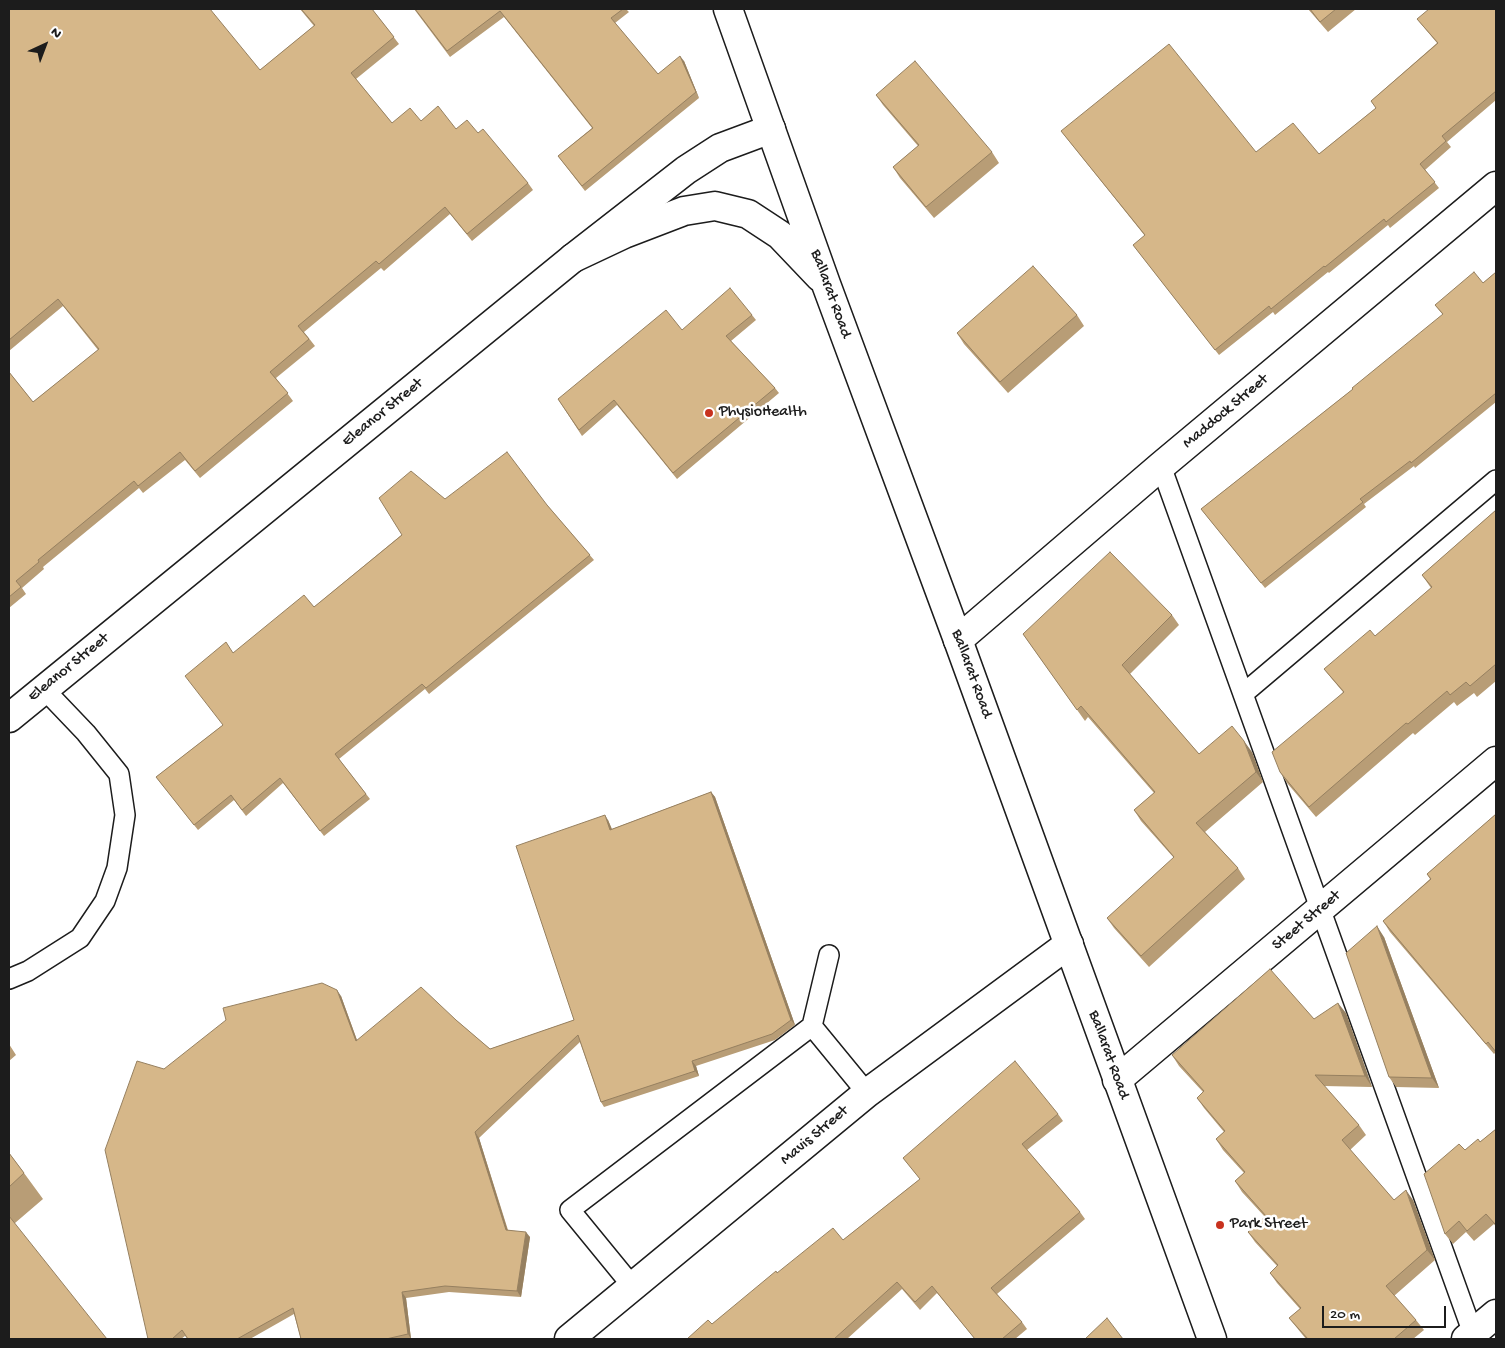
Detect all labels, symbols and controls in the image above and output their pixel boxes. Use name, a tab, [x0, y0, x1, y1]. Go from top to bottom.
north arrow	[20, 20, 70, 70]
text: N	[46, 24, 65, 43]
street label: Ballarat Road	[805, 247, 855, 341]
street label: Maddock Street	[1179, 371, 1273, 453]
street label: Eleanor Street	[339, 374, 427, 452]
place label: PhysioHealth	[719, 403, 807, 423]
marker: PhysioHealth	[703, 407, 715, 419]
street label: Ballarat Road	[946, 627, 996, 721]
street label: Eleanor Street	[25, 629, 113, 707]
street label: Steet Street	[1269, 887, 1345, 955]
street label: Ballarat Road	[1083, 1008, 1133, 1102]
street label: Mavis Street	[777, 1102, 853, 1170]
place label: Park Street	[1230, 1215, 1307, 1235]
marker: Park Street	[1214, 1219, 1226, 1231]
scale bar	[1325, 1296, 1449, 1328]
text: 20 m	[1330, 1306, 1360, 1324]

